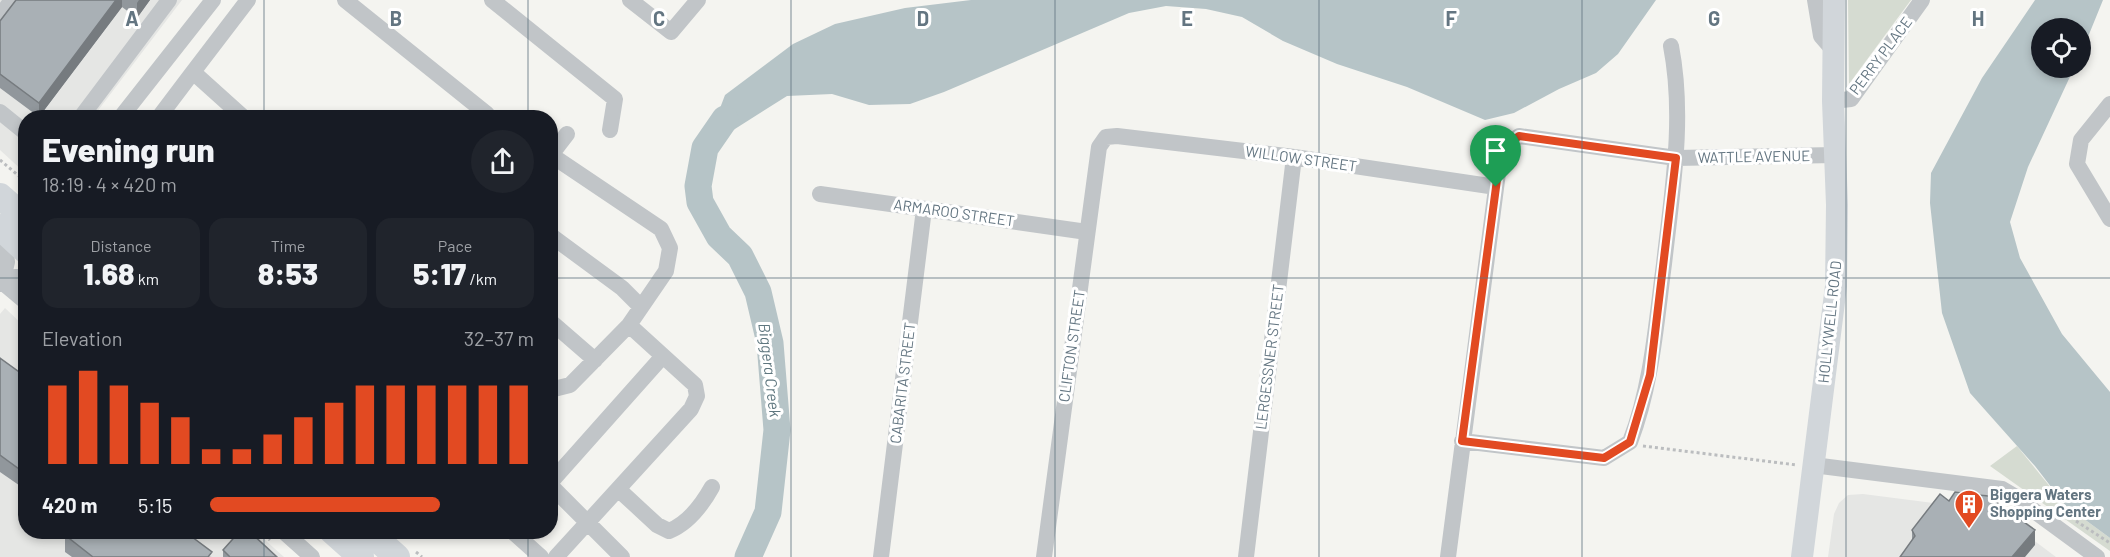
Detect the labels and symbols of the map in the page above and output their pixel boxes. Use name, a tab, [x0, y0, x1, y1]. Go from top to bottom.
text: A	[125, 6, 139, 30]
text: B	[390, 6, 402, 30]
text: C	[653, 6, 665, 30]
text: D	[917, 6, 929, 30]
text: E	[1181, 6, 1193, 30]
text: F	[1445, 6, 1457, 30]
text: G	[1708, 6, 1720, 30]
text: H	[1972, 6, 1984, 30]
street label: PERRY PLACE	[1845, 13, 1915, 98]
pin	[1470, 125, 1521, 187]
street label: WILLOW STREET	[1244, 141, 1358, 175]
street label: WATTLE AVENUE	[1698, 146, 1810, 166]
street label: ARMAROO STREET	[893, 195, 1016, 229]
street label: HOLLYWELL ROAD	[1814, 260, 1844, 384]
street label: LERGESSNER STREET	[1251, 283, 1287, 431]
street label: CLIFTON STREET	[1054, 289, 1088, 403]
street label: CABARITA STREET	[886, 321, 918, 445]
water label: Biggera Creek	[755, 322, 786, 418]
place label: Biggera Waters Shopping Center	[1990, 485, 2101, 520]
building icon: Biggera Waters Shopping Center	[1953, 488, 1985, 530]

